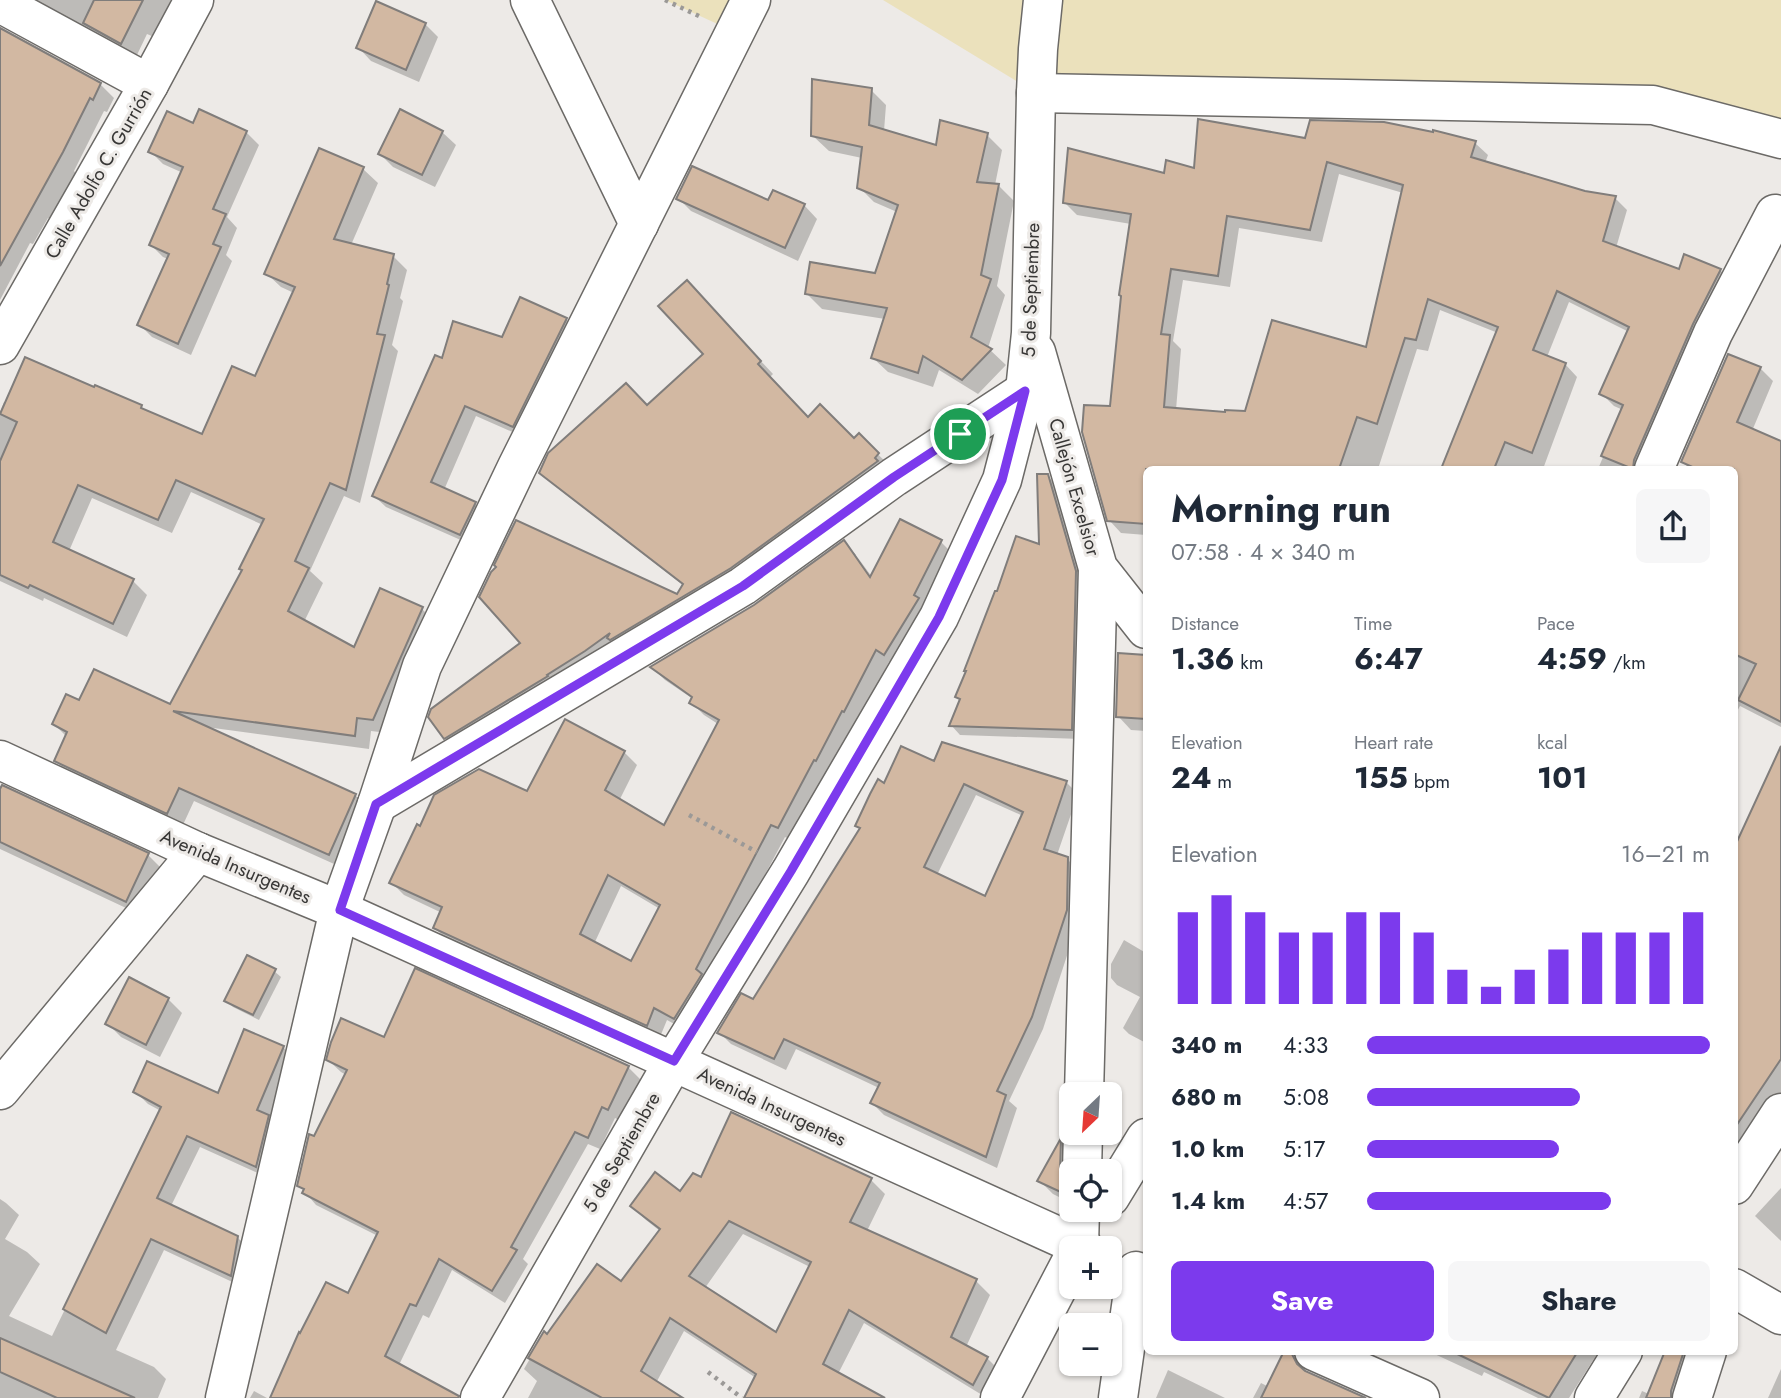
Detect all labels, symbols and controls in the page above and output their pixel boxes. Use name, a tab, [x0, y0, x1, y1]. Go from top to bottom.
street label: Calle Adolfo C. Gurrión	[38, 83, 158, 264]
street label: 5 de Septiembre	[1015, 222, 1046, 358]
pin	[930, 404, 990, 464]
icon: arrive	[941, 415, 979, 453]
street label: Callejón Excelsior	[1042, 415, 1107, 560]
text: Morning run	[1171, 481, 1391, 536]
button: share	[1636, 489, 1710, 563]
text: 07:58 · 4 × 340 m	[1171, 535, 1356, 569]
text: Distance	[1171, 610, 1239, 637]
text: Time	[1354, 610, 1392, 637]
text: Pace	[1537, 610, 1575, 637]
text: 1.36	[1171, 637, 1235, 680]
text: 6:47	[1354, 637, 1423, 680]
text: 4:59	[1537, 637, 1607, 680]
text: km	[1235, 649, 1264, 676]
text: /km	[1607, 649, 1646, 676]
text: Elevation	[1171, 729, 1243, 756]
text: Heart rate	[1354, 729, 1433, 756]
text: kcal	[1537, 729, 1568, 756]
text: 24	[1171, 756, 1212, 799]
text: 155	[1354, 756, 1408, 799]
text: 101	[1537, 756, 1587, 799]
text: m	[1212, 768, 1232, 795]
text: bpm	[1408, 768, 1450, 795]
street label: Avenida Insurgentes	[156, 823, 316, 910]
text: Elevation	[1171, 837, 1258, 871]
text: 16–21 m	[1621, 837, 1710, 871]
text: 340 m	[1171, 1028, 1242, 1062]
text: 4:33	[1283, 1028, 1328, 1062]
street label: Avenida Insurgentes	[693, 1060, 851, 1153]
text: 680 m	[1171, 1080, 1242, 1114]
text: 5:08	[1283, 1080, 1329, 1114]
north arrow	[1059, 1082, 1122, 1144]
map controls	[1059, 1082, 1122, 1376]
street label: 5 de Septiembre	[576, 1087, 667, 1217]
text: 1.0 km	[1171, 1132, 1244, 1166]
text: 5:17	[1283, 1132, 1325, 1166]
button: locate	[1059, 1159, 1122, 1222]
text: 1.4 km	[1171, 1184, 1245, 1218]
text: 4:57	[1283, 1184, 1328, 1218]
button: +	[1059, 1236, 1122, 1299]
button: Save	[1171, 1261, 1434, 1341]
button: Share	[1448, 1261, 1710, 1341]
button: −	[1059, 1313, 1122, 1376]

